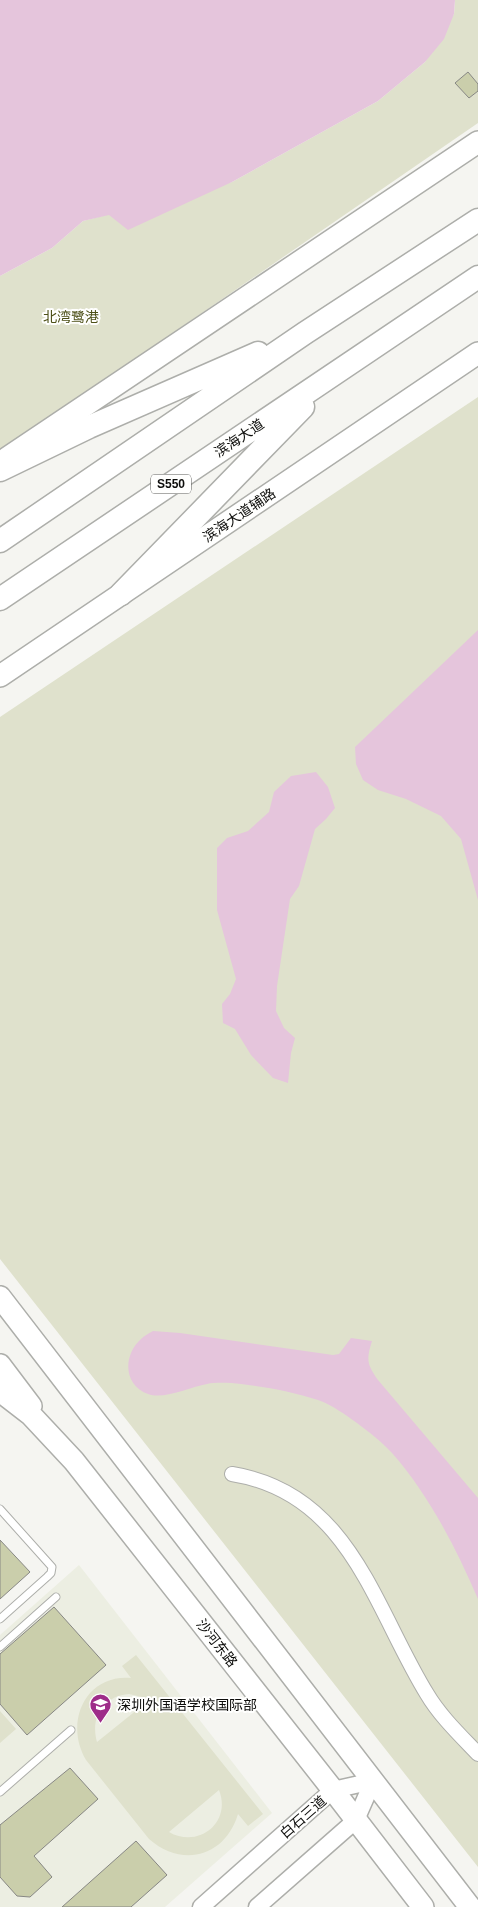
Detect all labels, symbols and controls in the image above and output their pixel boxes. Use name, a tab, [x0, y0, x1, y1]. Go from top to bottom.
park label: 北湾鹭港	[43, 309, 99, 325]
street label: 滨海大道	[211, 416, 267, 460]
road number: S550	[151, 474, 191, 494]
street label: 滨海大道辅路	[200, 485, 278, 545]
street label: 沙河东路	[193, 1616, 241, 1670]
school or university icon: 深圳外国语学校国际部	[89, 1693, 113, 1724]
place label: 深圳外国语学校国际部	[117, 1697, 257, 1713]
street label: 白石三道	[277, 1793, 329, 1841]

